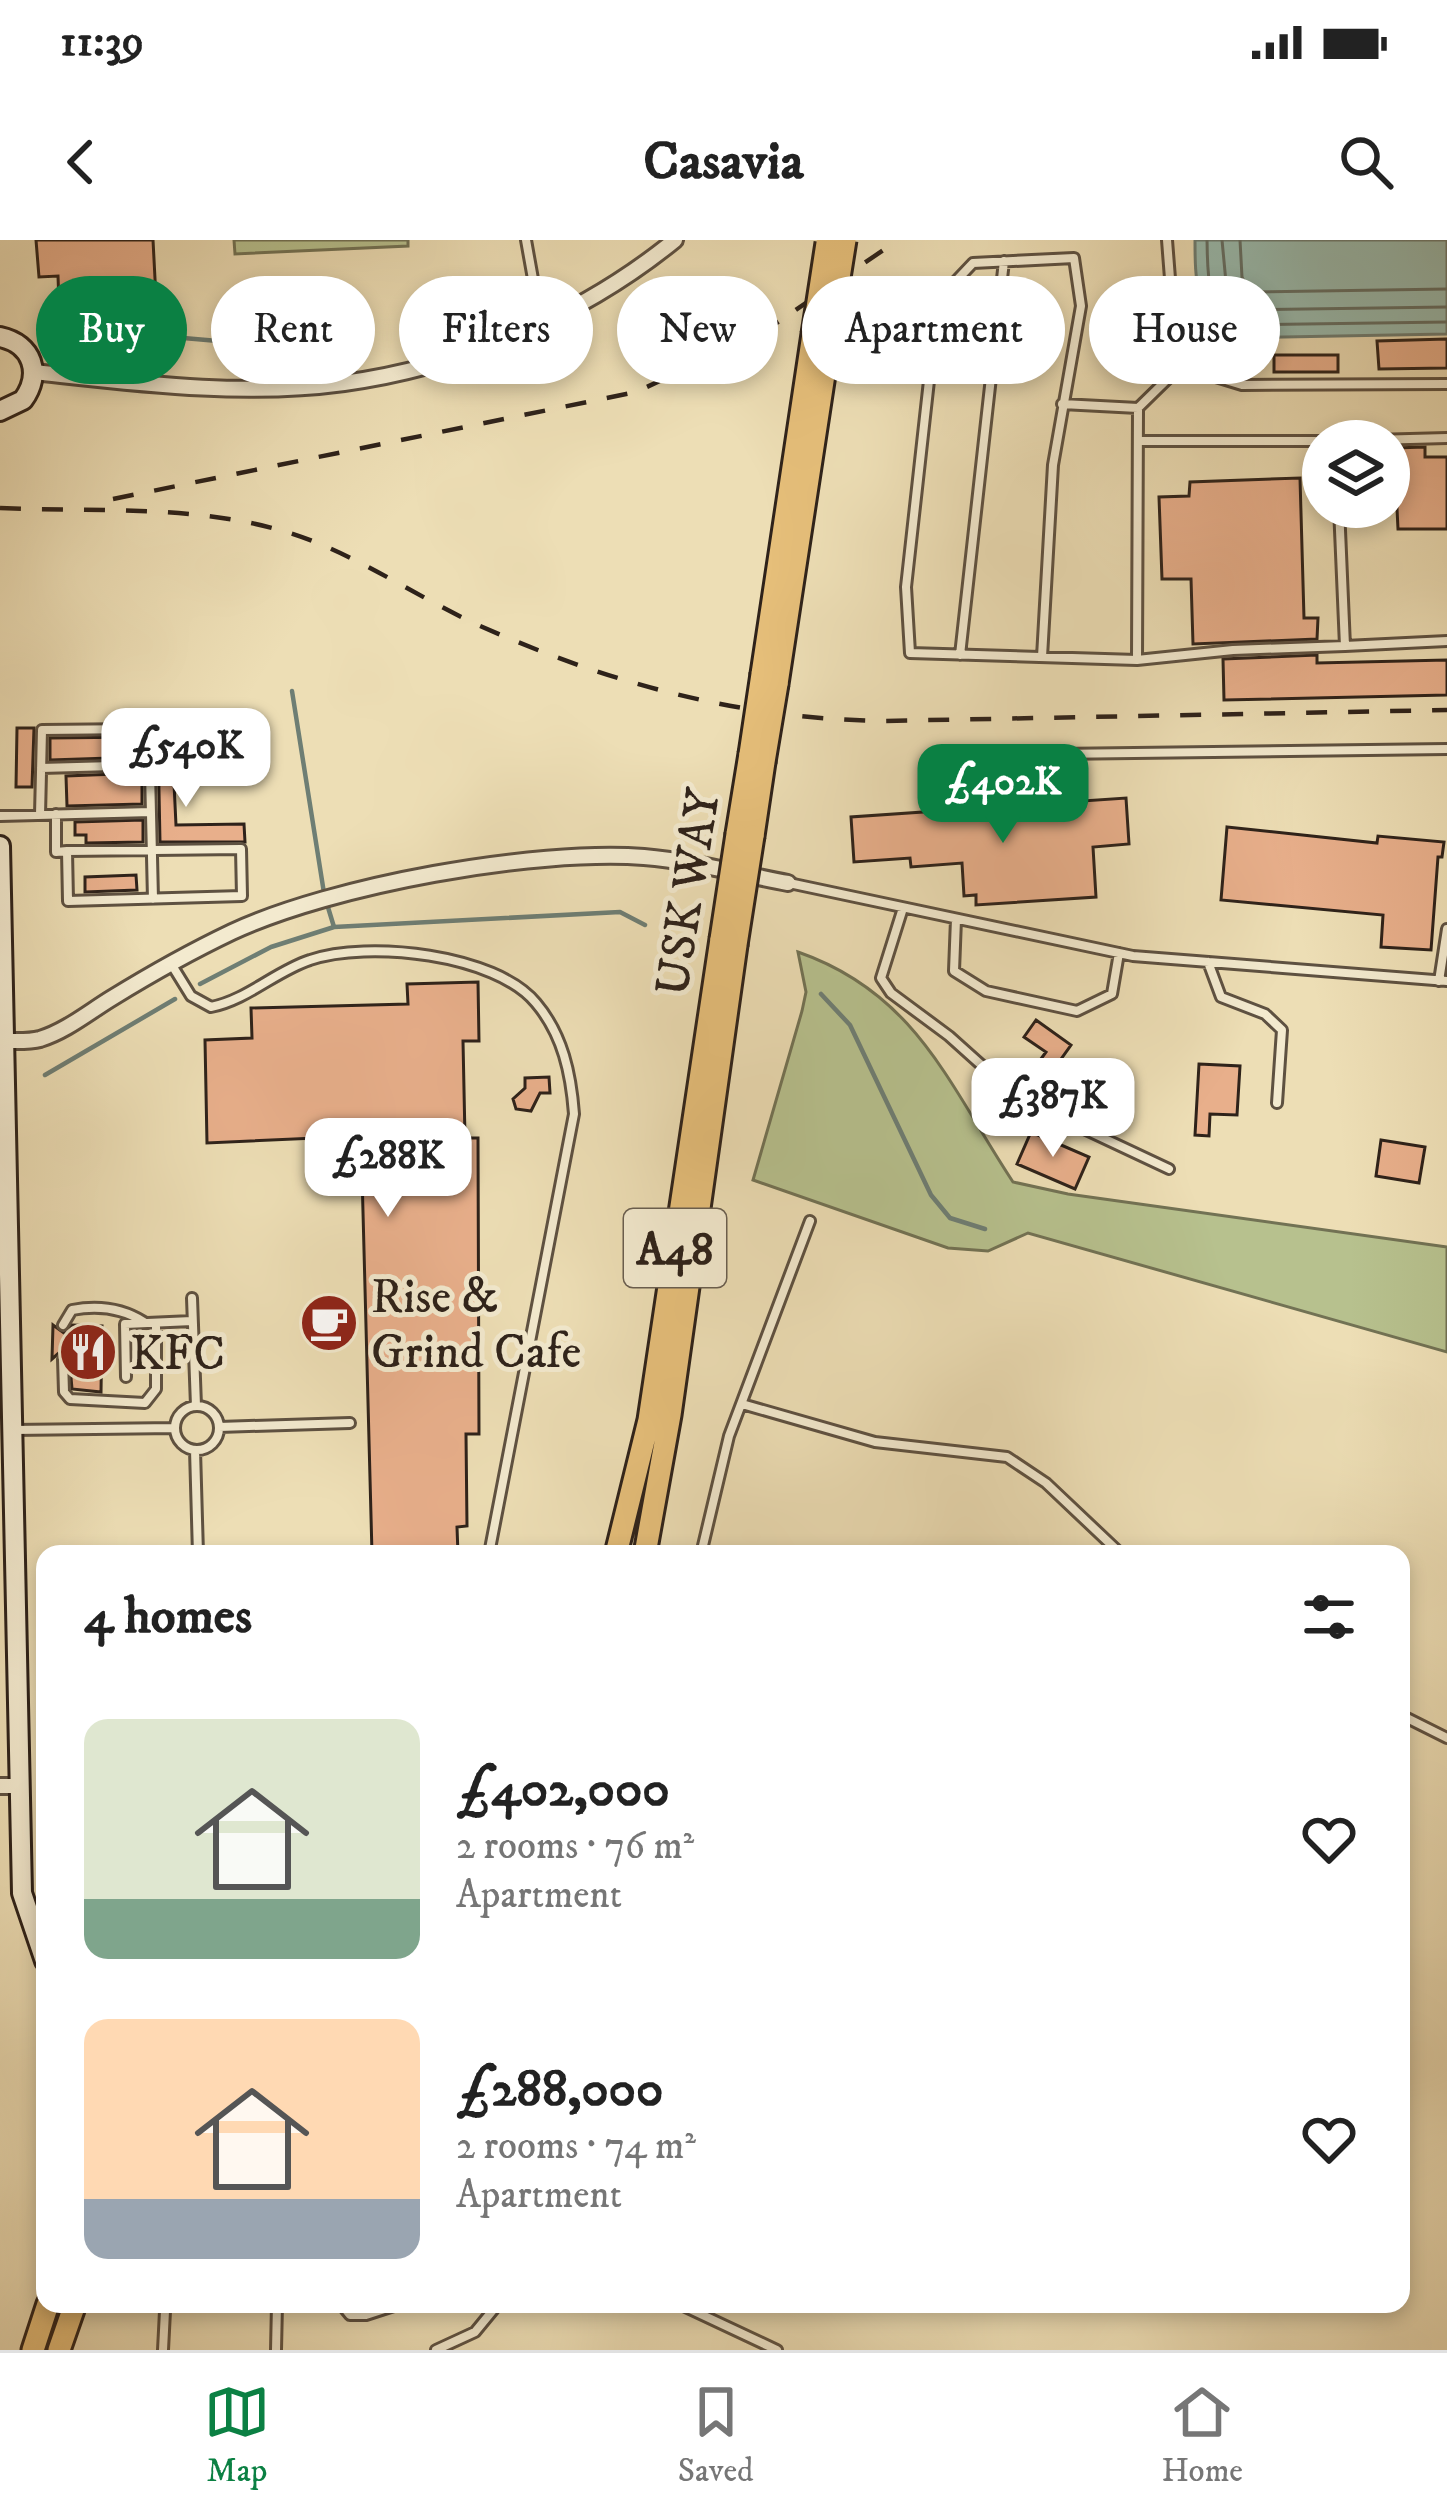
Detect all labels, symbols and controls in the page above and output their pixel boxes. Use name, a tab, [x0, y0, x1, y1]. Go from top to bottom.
text: 11:39	[60, 14, 144, 70]
icon: back	[48, 129, 114, 195]
text: Casavia	[643, 129, 804, 196]
icon: search	[1333, 129, 1399, 195]
chip: Buy	[36, 276, 187, 384]
chip: Rent	[211, 276, 375, 384]
chip: Filters	[399, 276, 593, 384]
chip: New	[617, 276, 778, 384]
chip: Apartment	[802, 276, 1065, 384]
chip: House	[1089, 276, 1280, 384]
map controls	[1302, 420, 1410, 528]
button: layers	[1302, 420, 1410, 528]
pin: £540K	[102, 708, 270, 810]
text: £540K	[128, 722, 244, 771]
pin: £402K	[919, 744, 1087, 846]
text: £402K	[945, 758, 1062, 807]
street label: USK WAY	[643, 784, 735, 1000]
pin: £387K	[969, 1058, 1137, 1160]
text: £387K	[998, 1072, 1108, 1121]
pin: £288K	[304, 1118, 472, 1220]
text: £288K	[332, 1132, 444, 1181]
road number: A48	[624, 1209, 726, 1287]
place label: Rise & Grind Cafe	[371, 1268, 581, 1383]
cafe icon: Rise & Grind Cafe	[298, 1292, 360, 1354]
restaurant icon: KFC	[57, 1321, 119, 1383]
place label: KFC	[130, 1325, 225, 1385]
icon: filters	[1296, 1584, 1362, 1650]
text: 4 homes	[84, 1585, 252, 1649]
text: £402,000	[456, 1758, 670, 1822]
icon: home	[180, 1767, 324, 1911]
icon: heart	[1296, 1806, 1362, 1872]
text: 2 rooms · 76 m²	[456, 1822, 694, 1871]
text: Apartment	[456, 1871, 622, 1920]
text: £288,000	[456, 2058, 664, 2122]
icon: home	[180, 2067, 324, 2211]
icon: heart	[1296, 2106, 1362, 2172]
text: 2 rooms · 74 m²	[456, 2122, 696, 2171]
text: Apartment	[456, 2171, 622, 2220]
tab: Map	[204, 2379, 270, 2492]
tab: Saved	[678, 2379, 754, 2492]
tab: Home	[1161, 2379, 1243, 2492]

